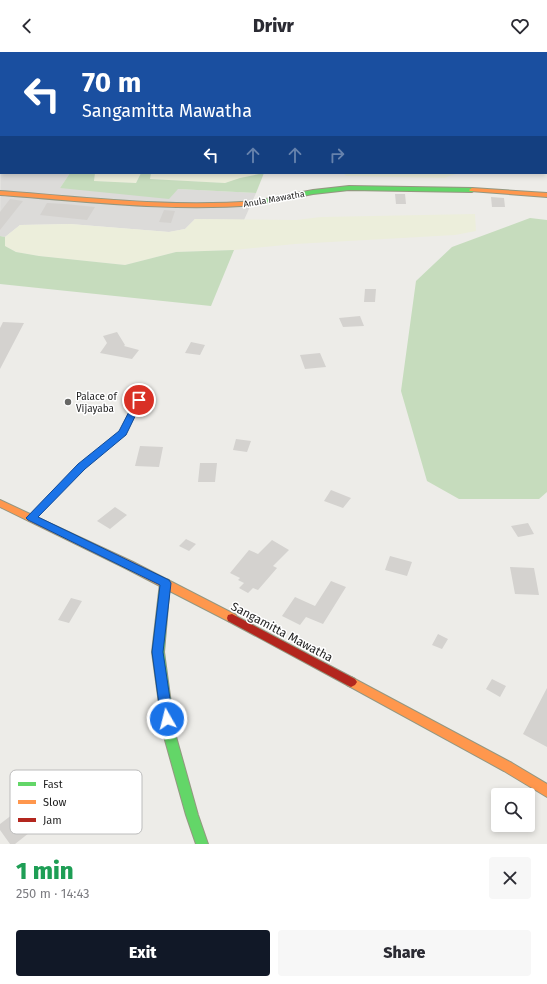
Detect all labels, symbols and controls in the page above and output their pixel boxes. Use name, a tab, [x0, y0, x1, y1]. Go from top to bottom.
icon: back	[16, 15, 38, 37]
text: Drivr	[253, 15, 294, 37]
icon: heart	[509, 15, 531, 37]
text: 70 m	[82, 66, 141, 99]
icon: left	[16, 68, 68, 120]
text: Sangamitta Mawatha	[82, 100, 252, 122]
icon: left	[200, 144, 222, 166]
icon: ahead	[242, 144, 264, 166]
icon: ahead	[284, 144, 306, 166]
icon: right	[326, 144, 348, 166]
street label: Anula Mawatha	[243, 189, 306, 209]
pin	[122, 383, 156, 417]
icon: arrive	[128, 389, 150, 411]
place label: Palace of Vijayaba	[76, 391, 117, 415]
marker: Palace of Vijayaba	[63, 397, 73, 407]
street label: Sangamitta Mawatha	[229, 599, 335, 665]
position arrow	[146, 698, 188, 740]
legend	[10, 770, 142, 834]
text: Fast	[43, 778, 63, 791]
map controls	[491, 788, 535, 832]
button: search	[491, 788, 535, 832]
text: Slow	[43, 796, 67, 809]
text: Jam	[43, 814, 62, 827]
text: 1 min	[16, 857, 74, 885]
button: close	[489, 857, 531, 899]
text: 250 m · 14:43	[16, 886, 90, 901]
button: Exit	[16, 930, 270, 976]
button: Share	[278, 930, 531, 976]

